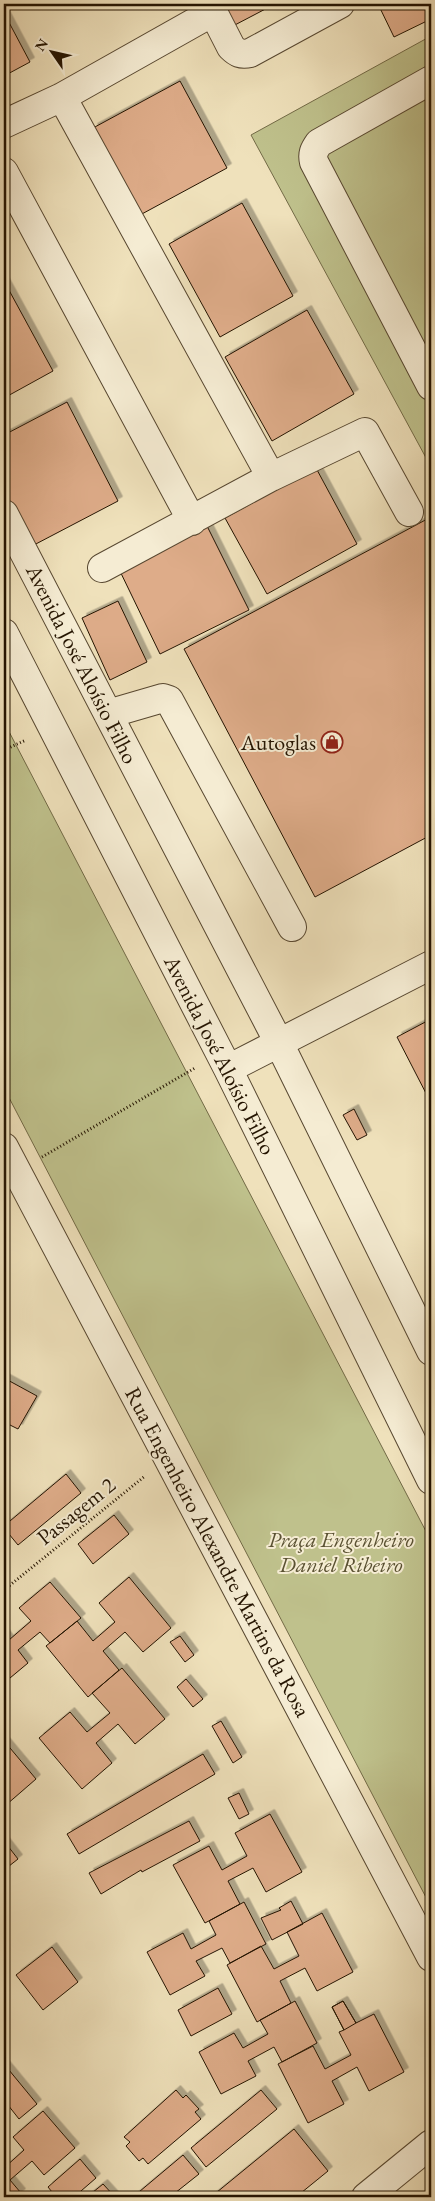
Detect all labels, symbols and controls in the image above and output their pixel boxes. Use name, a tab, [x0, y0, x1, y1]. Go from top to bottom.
north arrow	[28, 28, 78, 78]
text: N	[31, 34, 52, 54]
street label: Avenida José Aloísio Filho	[19, 559, 145, 769]
place label: Autoglas	[240, 728, 316, 757]
shop icon: Autoglas	[320, 730, 344, 754]
street label: Avenida José Aloísio Filho	[157, 950, 283, 1160]
street label: Rua Engenheiro Alexandre Martins da Rosa	[118, 1382, 318, 1722]
street label: Passagem 2	[31, 1470, 122, 1552]
park label: Praça Engenheiro Daniel Ribeiro	[268, 1525, 414, 1579]

